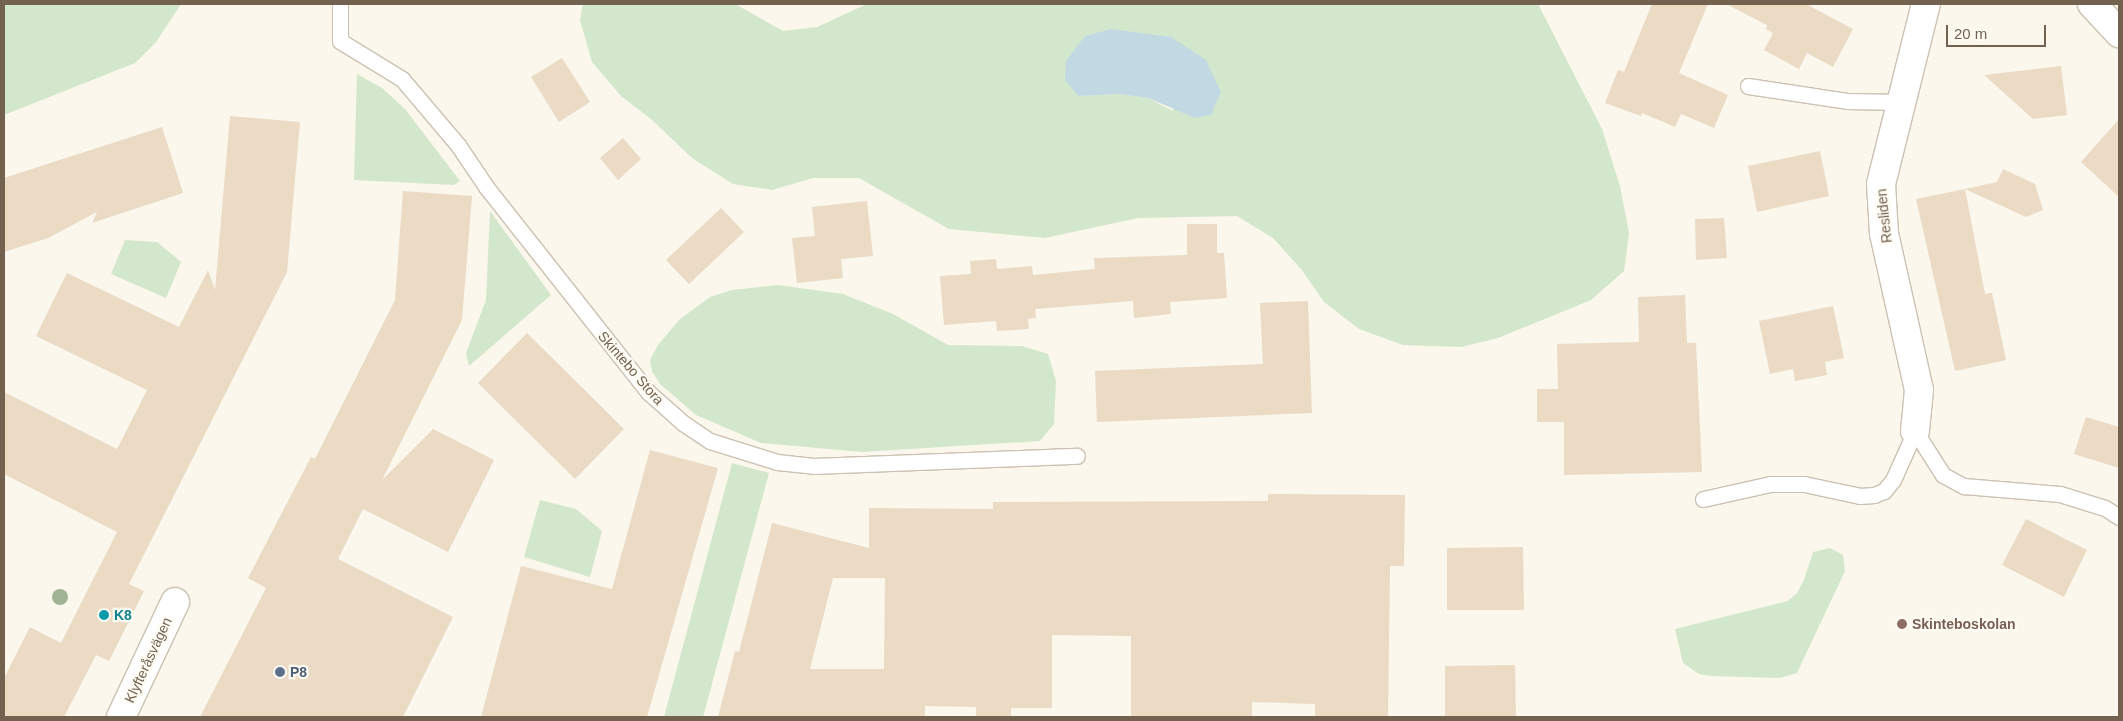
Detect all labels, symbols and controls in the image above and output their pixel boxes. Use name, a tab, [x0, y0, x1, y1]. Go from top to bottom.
scale bar	[1948, 15, 2048, 47]
text: 20 m	[1954, 25, 1987, 42]
street label: Resliden	[1873, 188, 1895, 244]
street label: Skintebo Stora	[595, 328, 667, 408]
place label: K8	[114, 607, 132, 623]
marker: K8	[98, 609, 110, 621]
street label: Klyfteråsvägen	[121, 614, 175, 706]
place label: Skinteboskolan	[1912, 616, 2015, 632]
marker: Skinteboskolan	[1896, 618, 1908, 630]
place label: P8	[290, 664, 307, 680]
marker: P8	[274, 666, 286, 678]

